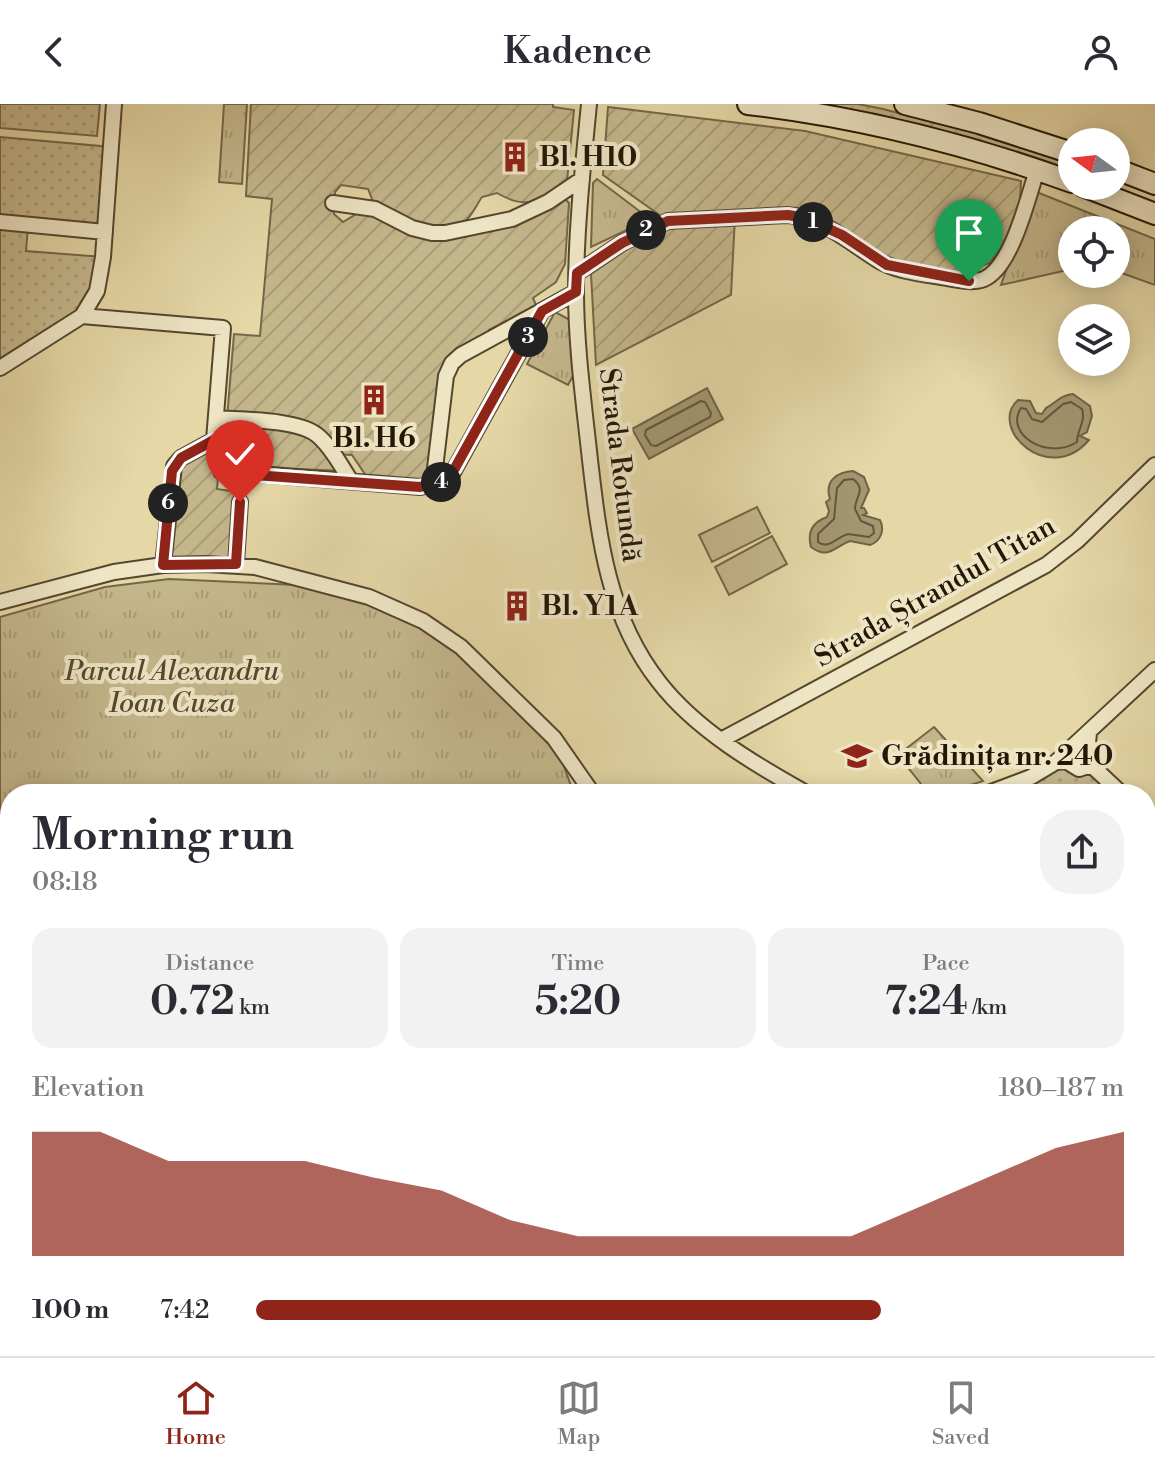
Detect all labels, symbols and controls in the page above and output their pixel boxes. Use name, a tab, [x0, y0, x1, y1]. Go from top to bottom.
icon: back	[32, 30, 76, 74]
text: Kadence	[503, 30, 652, 75]
icon: person	[1079, 30, 1123, 74]
north arrow	[1058, 128, 1130, 200]
map controls	[1058, 128, 1130, 376]
building icon: Bl. H10	[498, 140, 532, 174]
place label: Bl. H10	[539, 140, 637, 175]
pin	[935, 199, 1003, 281]
pin: 1	[793, 202, 833, 242]
text: 1	[808, 208, 818, 235]
pin: 2	[626, 210, 666, 250]
icon: arrive	[947, 211, 991, 255]
text: 2	[639, 216, 653, 243]
button: locate	[1058, 216, 1130, 288]
button: layers	[1058, 304, 1130, 376]
pin: 3	[508, 317, 548, 357]
text: 3	[521, 323, 535, 350]
street label: Strada Rotundă	[591, 366, 649, 565]
building icon: Bl. H6	[357, 383, 391, 417]
pin	[206, 420, 274, 502]
place label: Bl. H6	[332, 421, 416, 456]
icon: check	[218, 432, 262, 476]
pin: 4	[421, 462, 461, 502]
text: 4	[434, 468, 448, 495]
pin: 6	[148, 483, 188, 523]
text: 6	[161, 489, 175, 516]
street label: Strada Ștrandul Titan	[808, 509, 1062, 675]
building icon: Bl. Y1A	[500, 589, 534, 623]
place label: Bl. Y1A	[541, 589, 639, 624]
park label: Parcul Alexandru Ioan Cuza	[64, 654, 279, 721]
school or university icon: Grădinița nr. 240	[840, 739, 874, 773]
place label: Grădinița nr. 240	[881, 739, 1113, 774]
text: Morning run	[32, 808, 294, 863]
button: share	[1040, 810, 1124, 894]
text: 08:18	[32, 866, 98, 898]
text: Distance	[166, 950, 254, 977]
text: Time	[552, 950, 604, 977]
text: Pace	[922, 950, 970, 977]
text: 0.72	[150, 977, 235, 1027]
text: 5:20	[535, 977, 621, 1027]
text: 7:24	[885, 977, 968, 1027]
text: km	[235, 994, 270, 1021]
text: /km	[968, 994, 1007, 1021]
text: Elevation	[32, 1072, 145, 1104]
text: 180–187 m	[999, 1072, 1124, 1104]
text: 100 m	[32, 1294, 109, 1326]
text: 7:42	[160, 1294, 210, 1326]
tab: Home	[165, 1376, 226, 1451]
tab: Map	[557, 1376, 601, 1451]
tab: Saved	[932, 1376, 990, 1451]

